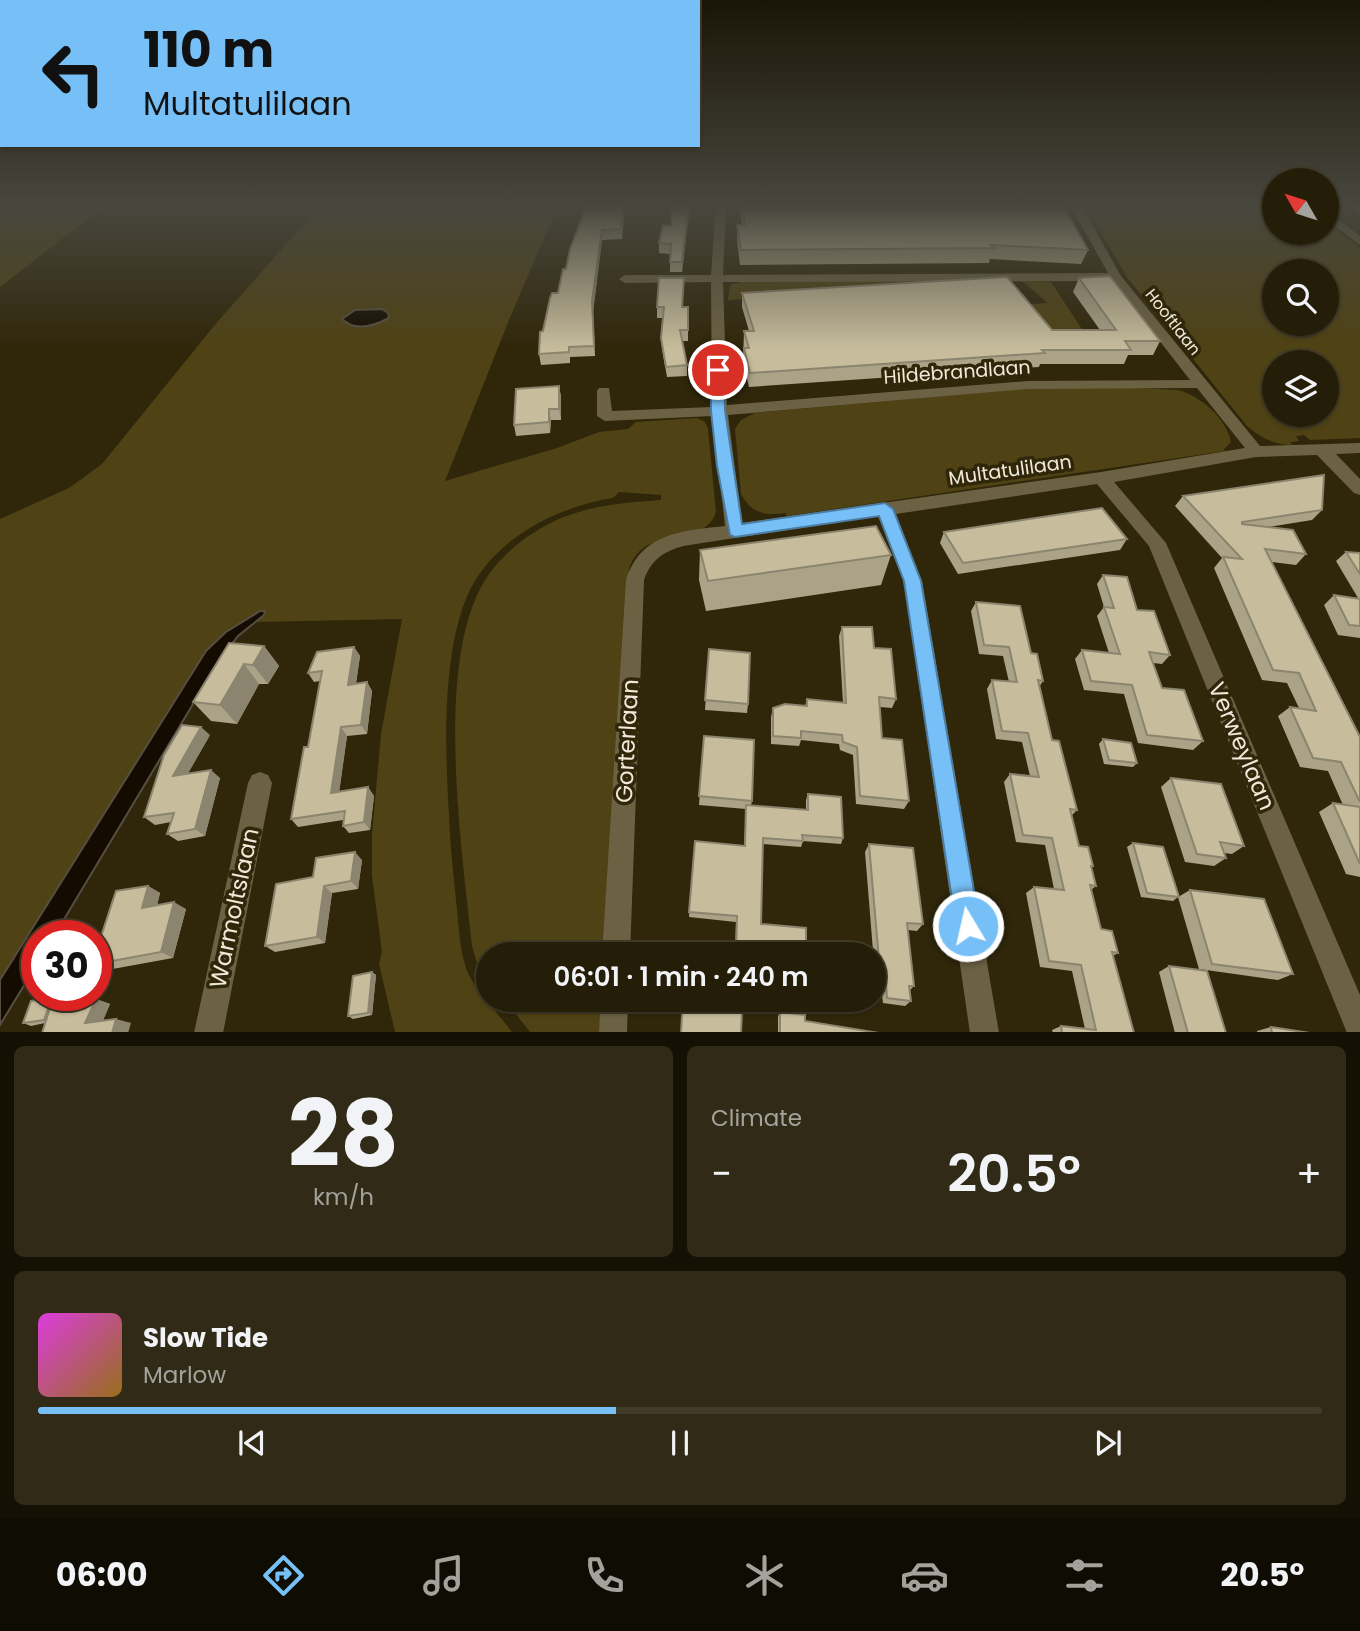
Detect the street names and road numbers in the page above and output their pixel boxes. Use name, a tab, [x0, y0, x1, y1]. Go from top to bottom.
street label: Hooftlaan	[1140, 284, 1206, 360]
street label: Hildebrandlaan	[883, 353, 1031, 391]
street label: Multatulilaan	[947, 448, 1073, 492]
street label: Verweylaan	[1201, 677, 1283, 815]
street label: Gorterlaan	[608, 678, 646, 804]
street label: Warmoltslaan	[201, 825, 267, 991]

